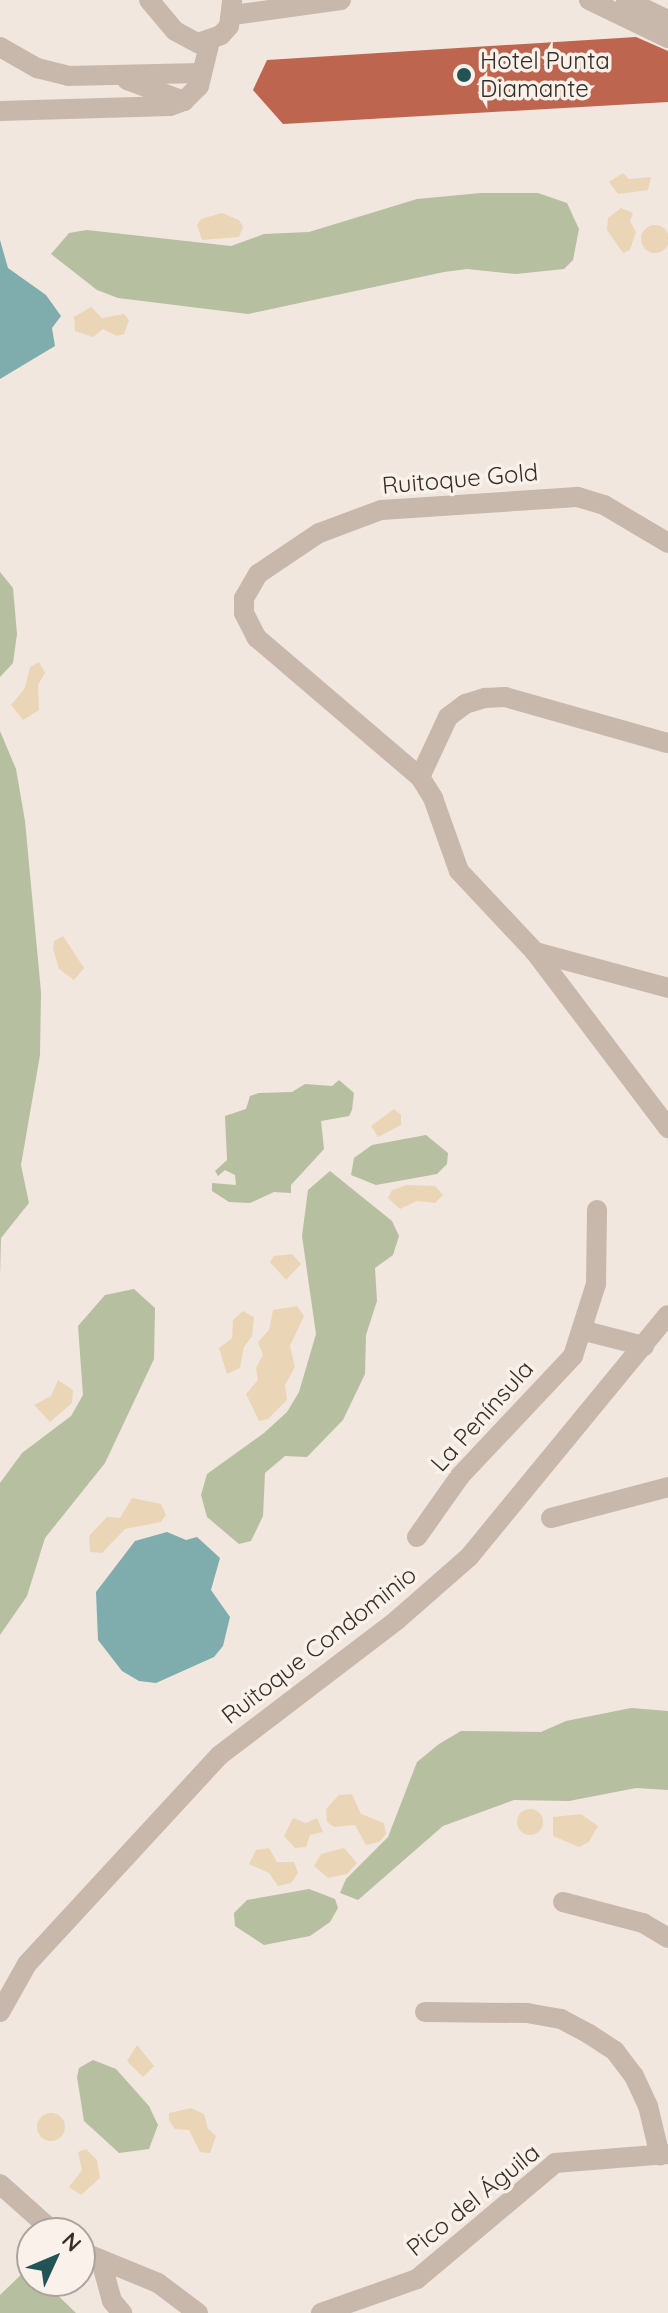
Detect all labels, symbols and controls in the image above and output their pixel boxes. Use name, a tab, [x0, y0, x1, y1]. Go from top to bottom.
place label: Hotel Punta Diamante	[480, 47, 610, 103]
marker: Hotel Punta Diamante	[455, 66, 473, 84]
street label: Ruitoque Gold	[381, 458, 539, 500]
street label: La Península	[425, 1355, 539, 1477]
street label: Ruitoque Condominio	[216, 1560, 422, 1730]
street label: Pico del Águila	[401, 2138, 545, 2262]
north arrow	[16, 2217, 96, 2297]
text: N	[56, 2226, 88, 2257]

